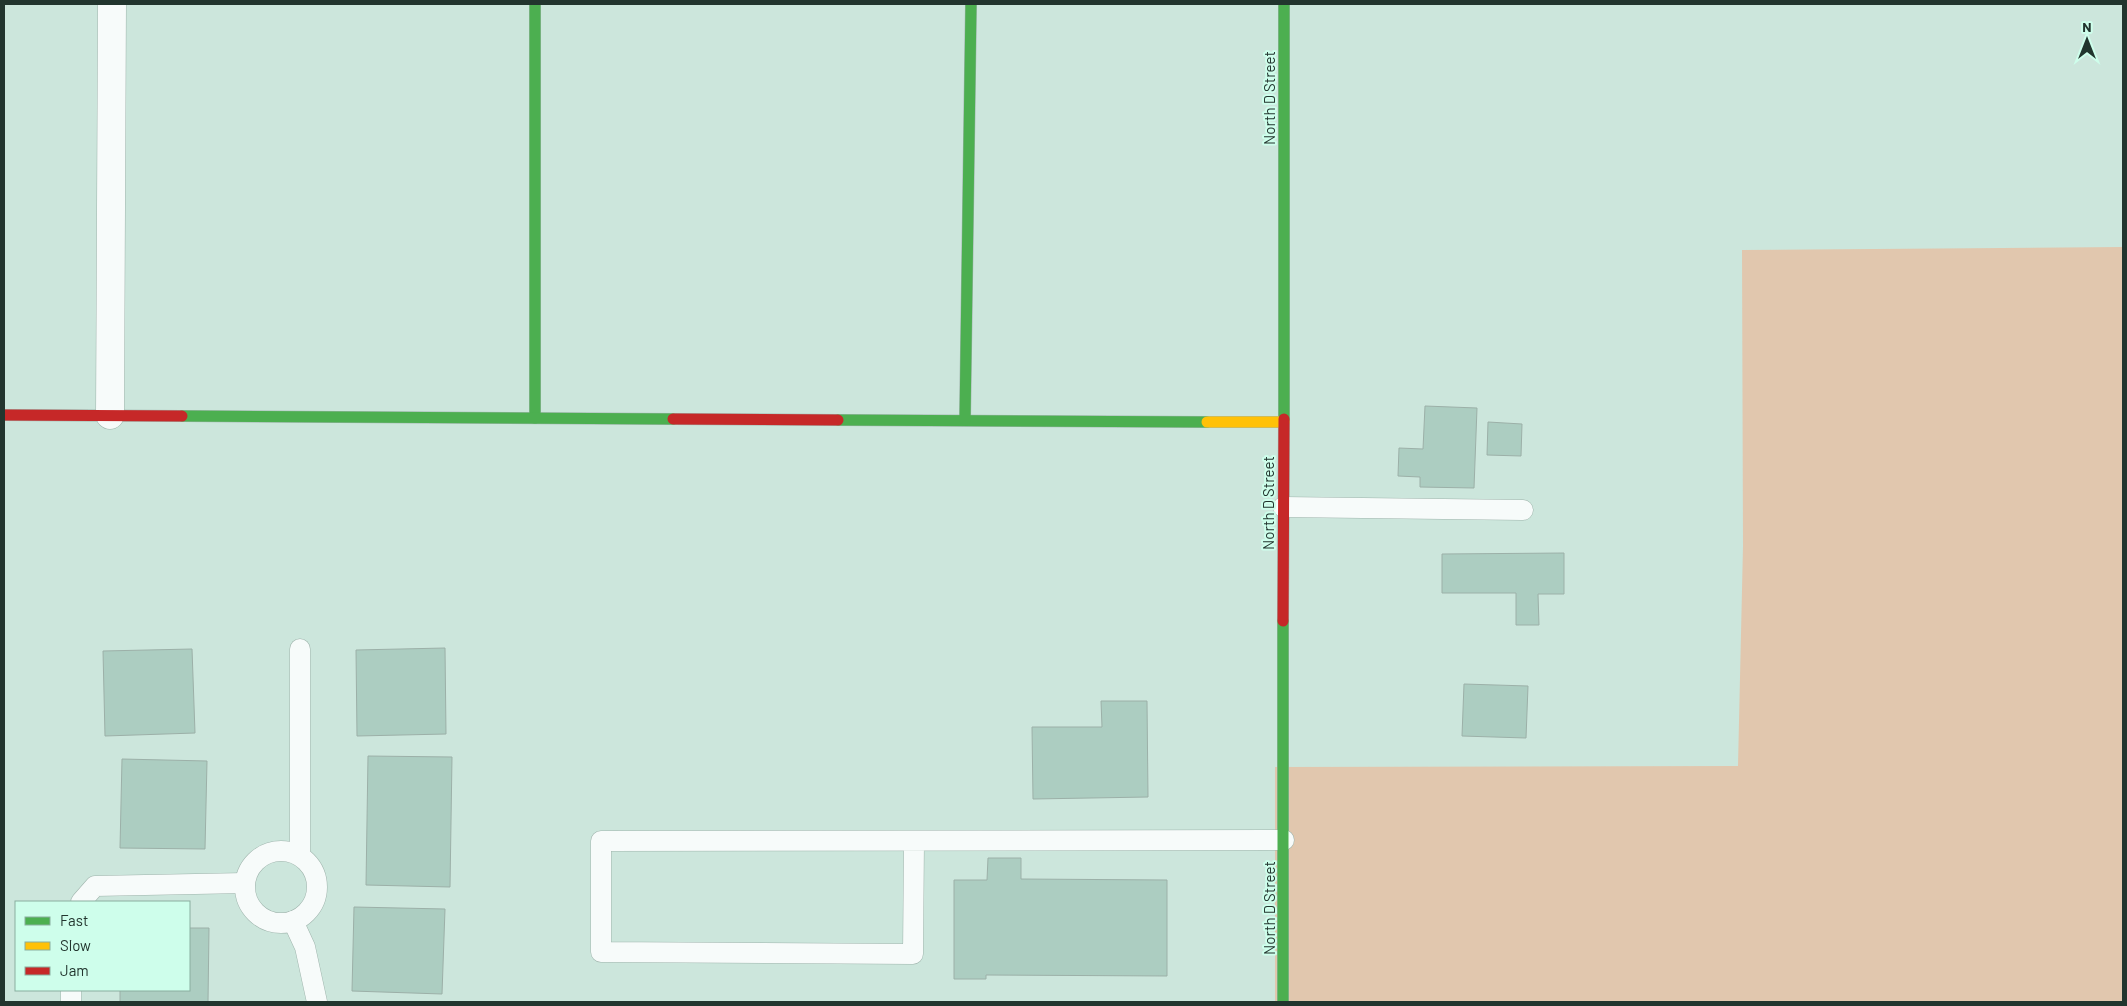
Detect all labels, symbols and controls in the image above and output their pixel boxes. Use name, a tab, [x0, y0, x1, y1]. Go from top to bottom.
north arrow	[2062, 15, 2112, 65]
text: N	[2082, 18, 2092, 35]
street label: North D Street	[1260, 51, 1278, 145]
street label: North D Street	[1259, 456, 1277, 550]
street label: North D Street	[1260, 861, 1278, 955]
legend	[15, 901, 190, 991]
text: Fast	[60, 911, 88, 929]
text: Slow	[60, 936, 91, 954]
text: Jam	[60, 961, 89, 979]

